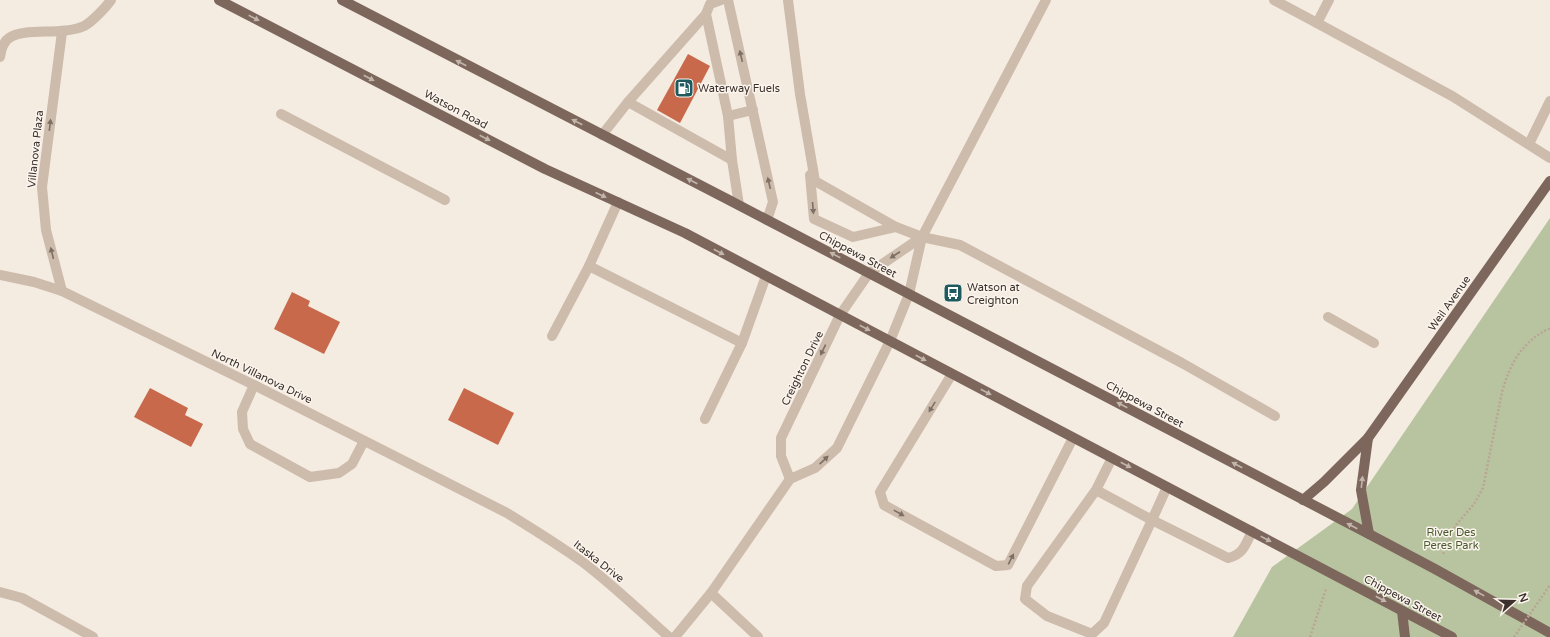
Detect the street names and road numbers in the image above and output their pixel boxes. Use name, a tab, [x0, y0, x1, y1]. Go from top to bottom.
street label: Watson Road	[422, 87, 490, 132]
street label: Villanova Plaza	[25, 110, 46, 188]
street label: Chippewa Street	[817, 228, 899, 280]
street label: Weil Avenue	[1426, 273, 1473, 333]
street label: Creighton Drive	[779, 329, 826, 408]
street label: North Villanova Drive	[209, 346, 314, 407]
street label: Chippewa Street	[1104, 378, 1186, 430]
street label: Itaska Drive	[571, 538, 627, 585]
street label: Chippewa Street	[1362, 572, 1444, 624]

